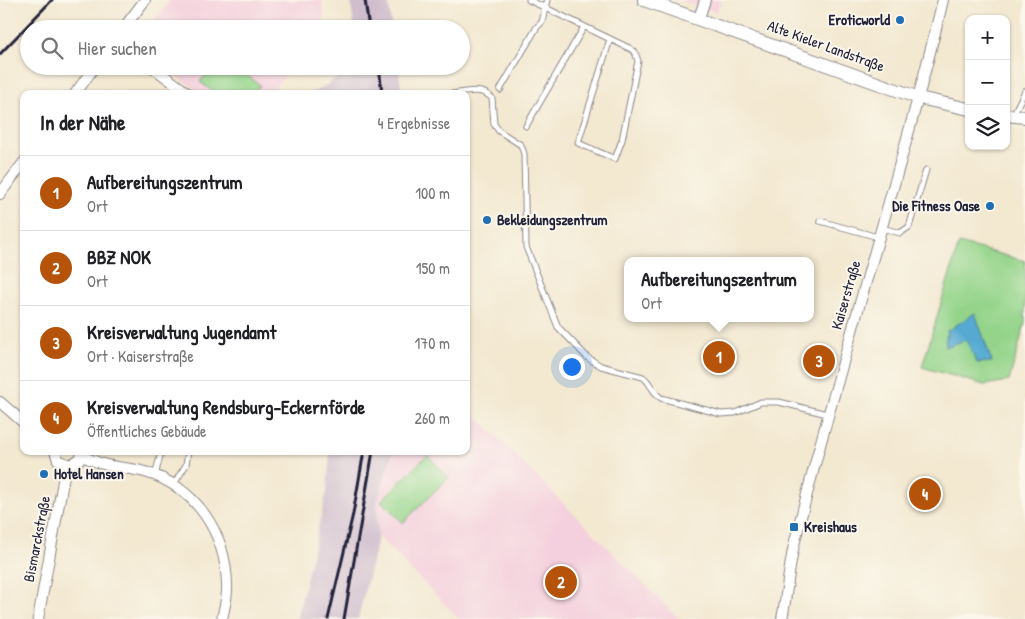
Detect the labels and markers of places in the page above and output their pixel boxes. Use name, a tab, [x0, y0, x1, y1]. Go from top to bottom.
place label: Eroticworld	[829, 9, 890, 30]
marker: Eroticworld	[894, 14, 906, 26]
place label: Die Fitness Oase	[892, 195, 980, 216]
marker: Die Fitness Oase	[984, 200, 996, 212]
place label: Bekleidungszentrum	[497, 209, 608, 231]
marker: Bekleidungszentrum	[481, 214, 493, 226]
pin: 1	[703, 338, 735, 376]
pin: 3	[803, 342, 835, 380]
place label: Hotel Hansen	[54, 463, 124, 484]
marker: Hotel Hansen	[38, 468, 50, 480]
pin: 4	[909, 475, 941, 513]
place label: Kreishaus	[804, 516, 857, 537]
marker: Kreishaus	[788, 521, 800, 533]
pin: 2	[545, 563, 577, 601]

